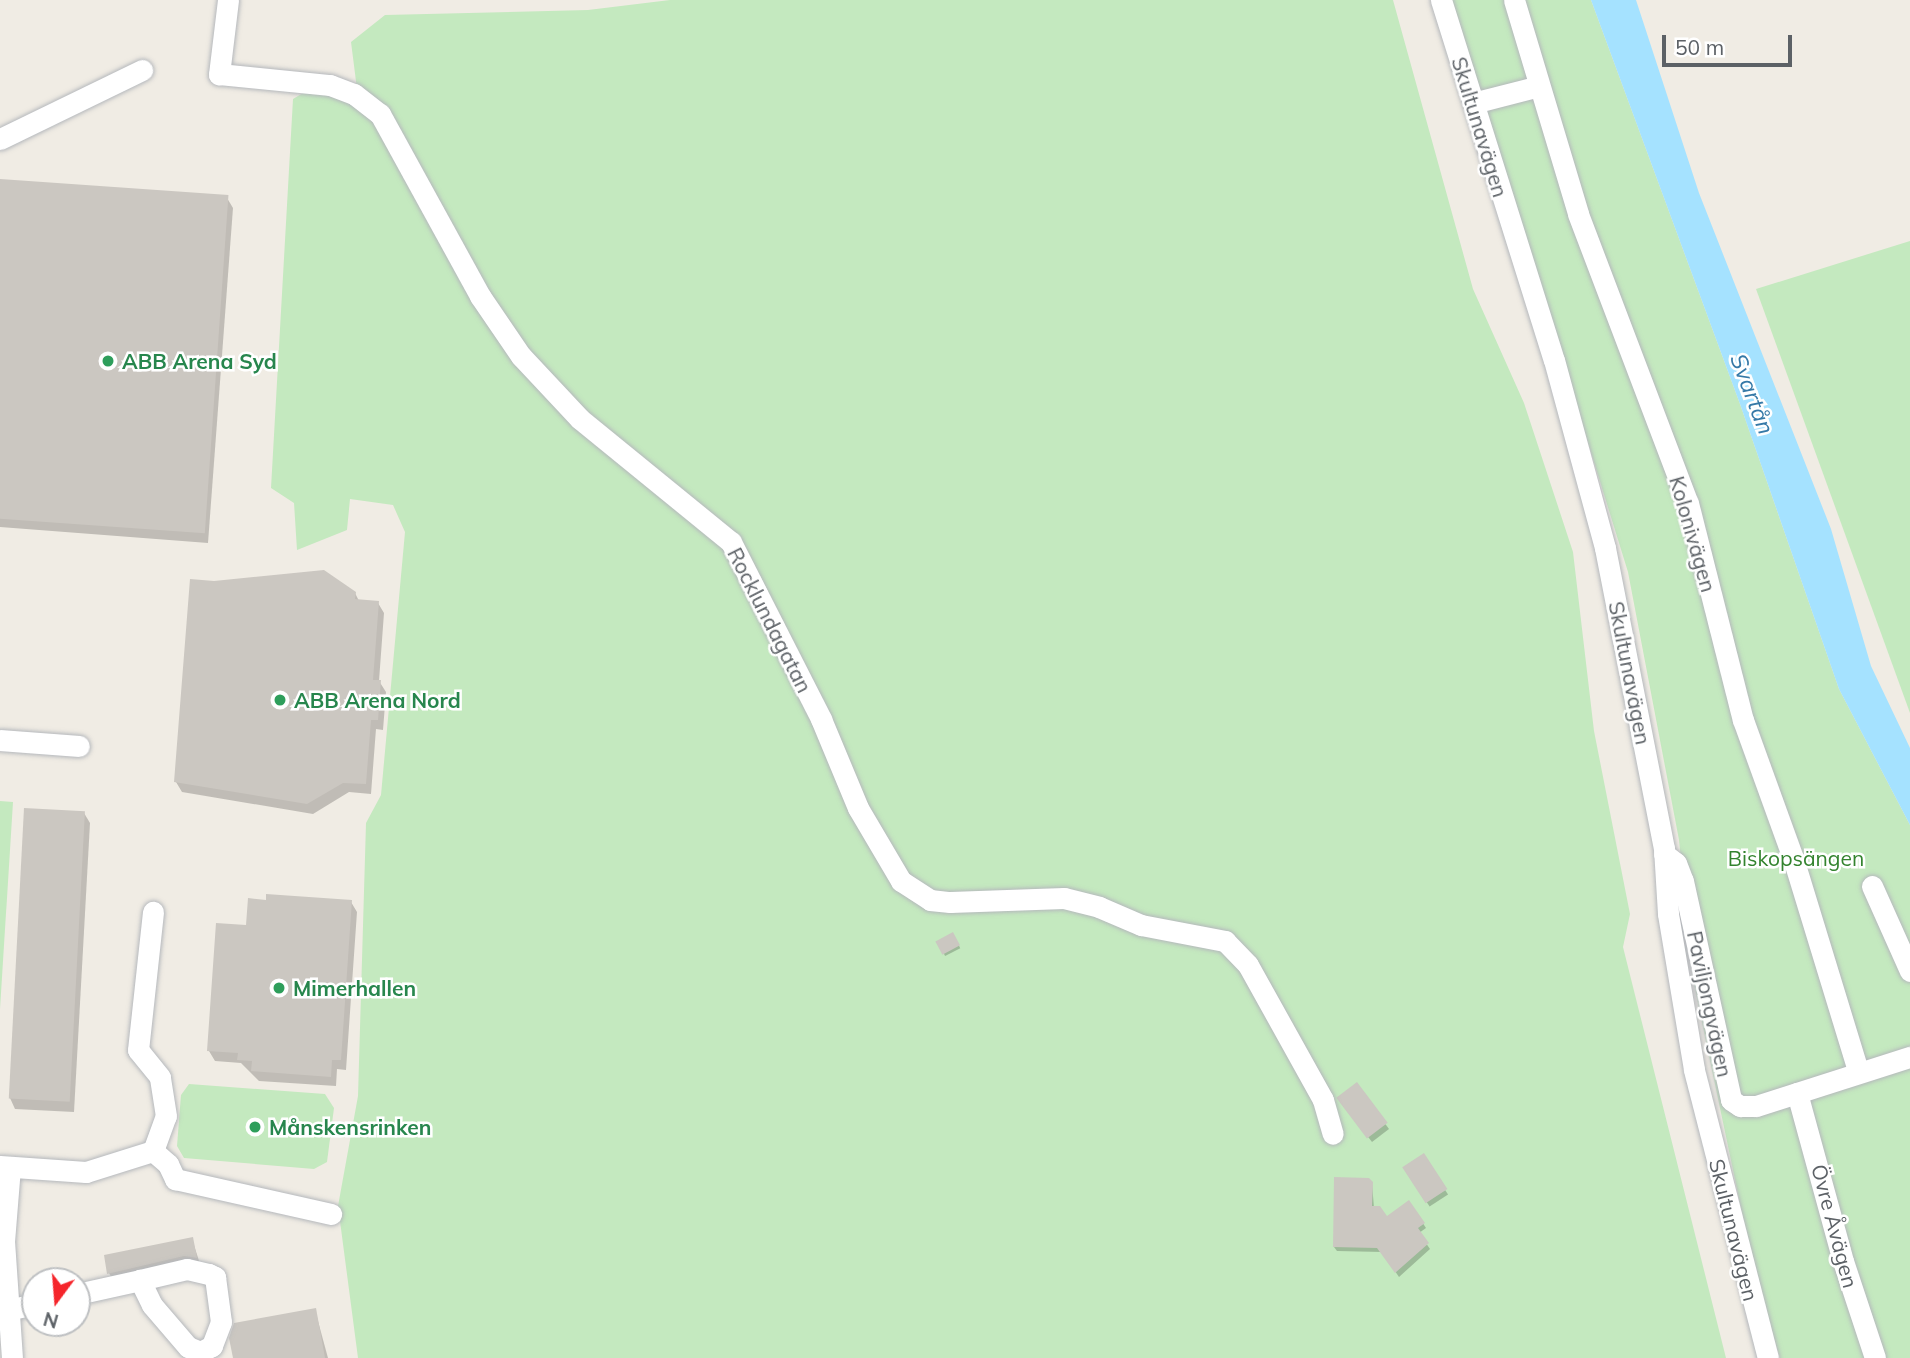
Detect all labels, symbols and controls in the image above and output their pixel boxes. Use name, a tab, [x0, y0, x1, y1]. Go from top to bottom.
scale bar	[1665, 21, 1794, 65]
text: 50 m	[1675, 34, 1724, 60]
street label: Skultunavägen	[1447, 54, 1513, 200]
place label: ABB Arena Syd	[122, 348, 277, 374]
water label: Svartån	[1724, 350, 1780, 438]
marker: ABB Arena Syd	[100, 353, 116, 369]
street label: Kolonivägen	[1664, 473, 1722, 595]
street label: Rocklundagatan	[723, 543, 817, 697]
street label: Skultunavägen	[1604, 599, 1656, 747]
place label: ABB Arena Nord	[294, 687, 461, 713]
marker: ABB Arena Nord	[272, 692, 288, 708]
park label: Biskopsängen	[1728, 845, 1864, 871]
street label: Paviljongvägen	[1682, 929, 1738, 1079]
place label: Mimerhallen	[293, 975, 416, 1001]
marker: Mimerhallen	[271, 980, 287, 996]
place label: Månskensrinken	[269, 1114, 431, 1140]
marker: Månskensrinken	[247, 1119, 263, 1135]
street label: Skultunavägen	[1704, 1156, 1764, 1304]
street label: Övre Åvägen	[1806, 1162, 1864, 1290]
north arrow	[21, 1267, 91, 1337]
text: N	[41, 1307, 61, 1334]

